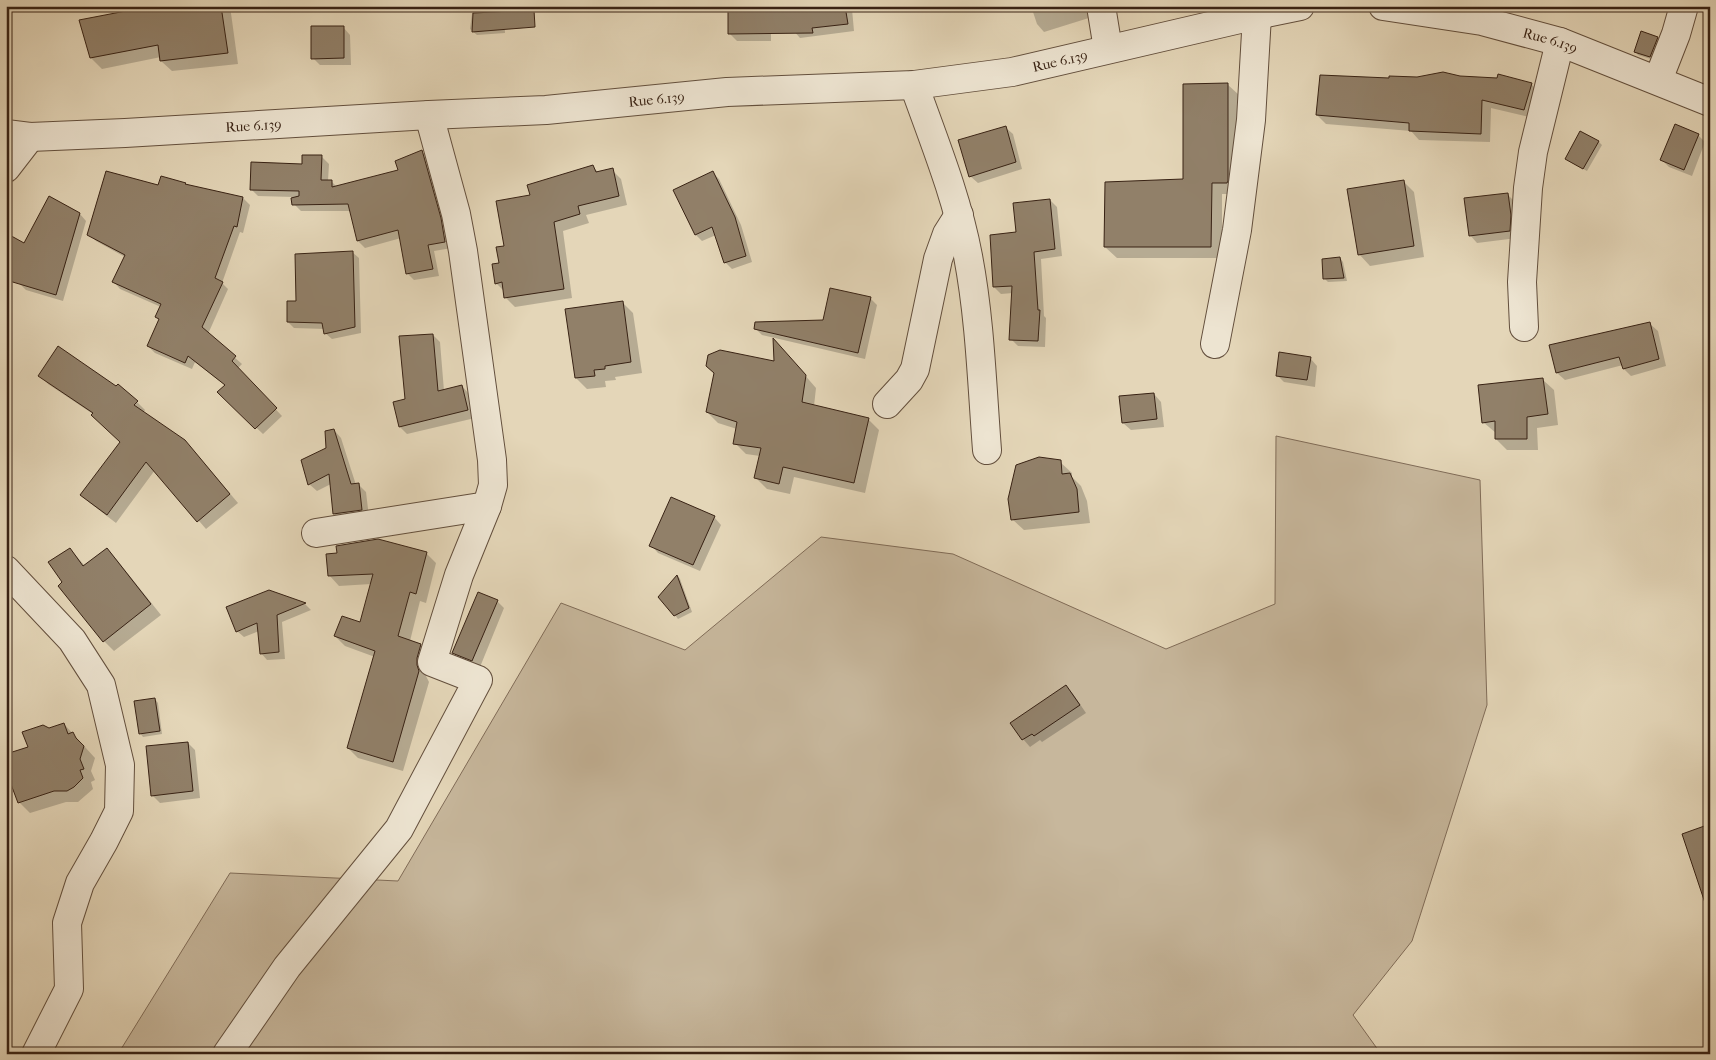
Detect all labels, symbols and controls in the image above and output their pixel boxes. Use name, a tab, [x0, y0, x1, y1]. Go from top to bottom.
street label: Rue 6.139	[1521, 24, 1580, 57]
street label: Rue 6.139	[1031, 47, 1089, 76]
street label: Rue 6.139	[628, 88, 685, 111]
street label: Rue 6.139	[225, 116, 282, 136]

